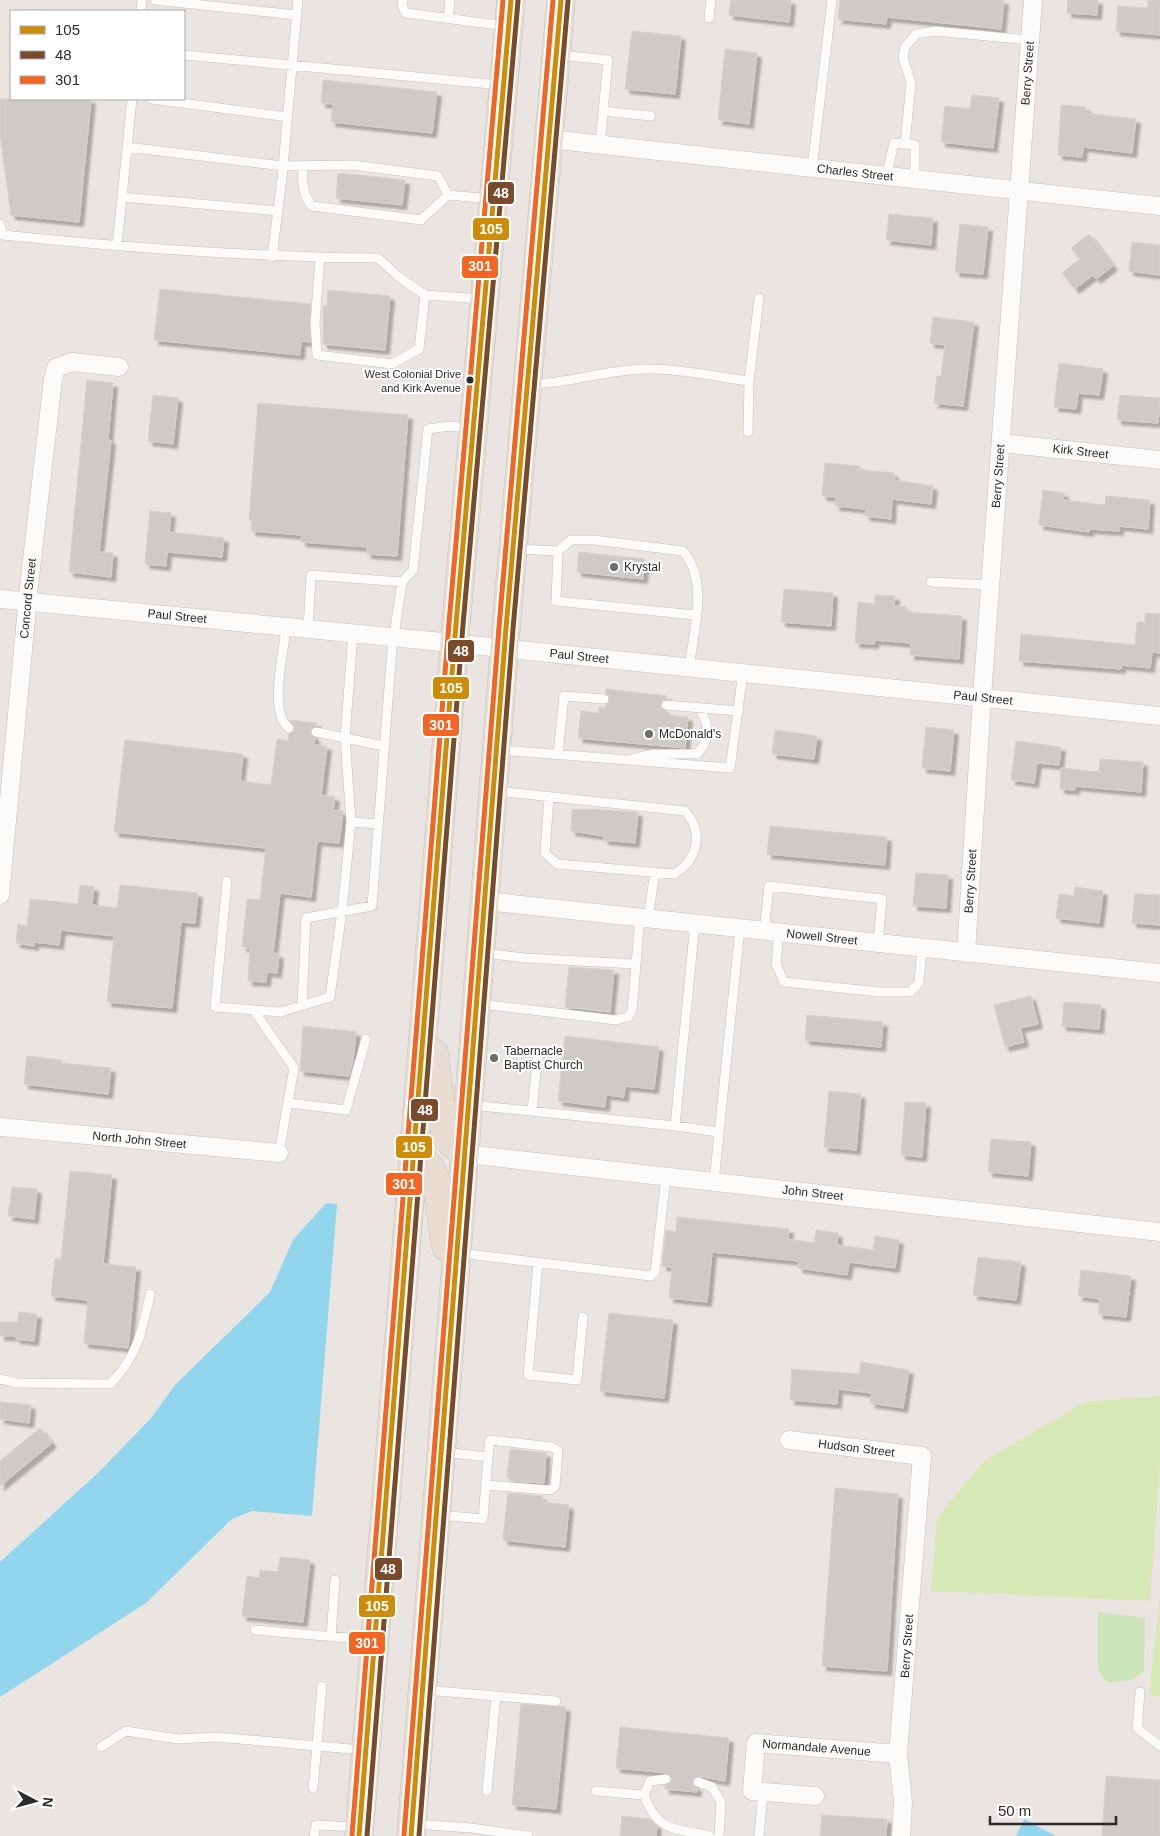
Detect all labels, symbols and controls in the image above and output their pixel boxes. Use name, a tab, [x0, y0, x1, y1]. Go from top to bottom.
legend	[10, 10, 185, 100]
text: 105	[55, 21, 80, 38]
street label: Berry Street	[1018, 40, 1037, 106]
text: 48	[55, 46, 72, 63]
text: 301	[55, 71, 80, 88]
street label: Charles Street	[816, 161, 895, 184]
line badge: 48	[487, 181, 515, 205]
text: 48	[493, 185, 509, 201]
line badge: 105	[472, 217, 510, 241]
text: 105	[479, 221, 503, 237]
line badge: 301	[461, 255, 499, 279]
text: 301	[468, 258, 492, 274]
place label: West Colonial Drive and Kirk Avenue	[365, 368, 461, 394]
marker: West Colonial Drive and Kirk Avenue	[465, 375, 475, 385]
street label: Kirk Street	[1052, 442, 1110, 462]
street label: Berry Street	[989, 443, 1008, 509]
street label: Concord Street	[17, 557, 39, 639]
place label: Krystal	[624, 560, 661, 574]
marker: Krystal	[608, 561, 620, 573]
street label: Paul Street	[147, 606, 208, 626]
line badge: 48	[447, 639, 475, 663]
text: 48	[453, 643, 469, 659]
street label: Paul Street	[549, 646, 610, 666]
line badge: 105	[432, 676, 470, 700]
text: 105	[439, 680, 463, 696]
street label: Paul Street	[953, 688, 1014, 708]
line badge: 301	[422, 713, 460, 737]
text: 301	[429, 717, 453, 733]
place label: McDonald's	[659, 727, 721, 741]
marker: McDonald's	[643, 728, 655, 740]
street label: Berry Street	[962, 848, 980, 914]
street label: Nowell Street	[786, 926, 859, 948]
place label: Tabernacle Baptist Church	[504, 1044, 583, 1072]
marker: Tabernacle Baptist Church	[488, 1052, 500, 1064]
line badge: 48	[410, 1098, 439, 1122]
text: 48	[417, 1102, 433, 1118]
street label: North John Street	[92, 1129, 188, 1151]
line badge: 105	[395, 1135, 433, 1159]
text: 105	[402, 1139, 426, 1155]
line badge: 301	[385, 1172, 423, 1196]
text: 301	[392, 1176, 416, 1192]
street label: John Street	[781, 1183, 845, 1203]
street label: Hudson Street	[818, 1437, 896, 1460]
line badge: 48	[374, 1557, 403, 1581]
text: 48	[380, 1561, 396, 1577]
line badge: 105	[358, 1594, 396, 1618]
text: 105	[365, 1598, 389, 1614]
street label: Berry Street	[898, 1613, 916, 1678]
line badge: 301	[348, 1631, 386, 1655]
text: 301	[355, 1635, 379, 1651]
street label: Normandale Avenue	[762, 1737, 871, 1759]
north arrow	[10, 1776, 60, 1826]
scale bar	[990, 1794, 1116, 1826]
text: N	[39, 1796, 56, 1808]
text: 50 m	[998, 1802, 1031, 1819]

